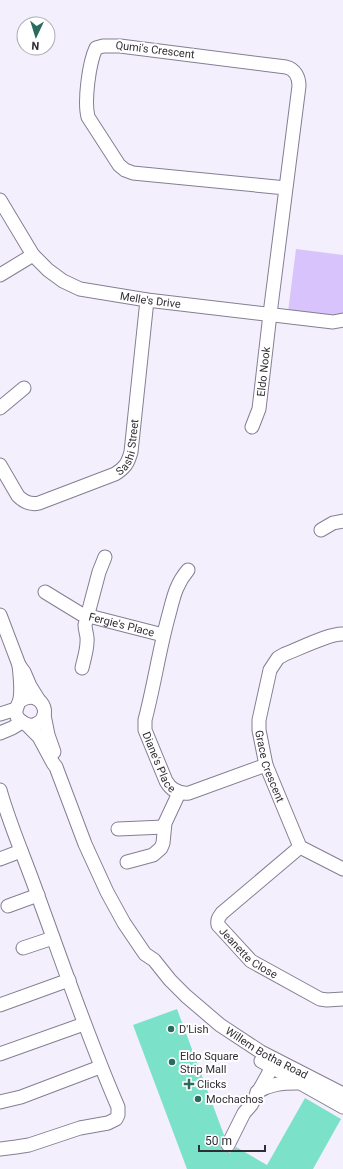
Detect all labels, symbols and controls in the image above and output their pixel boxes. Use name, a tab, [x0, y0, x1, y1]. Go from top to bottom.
north arrow	[16, 16, 56, 56]
text: N	[31, 39, 40, 52]
street label: Qumi's Crescent	[115, 39, 196, 61]
street label: Melle's Drive	[119, 289, 182, 310]
street label: Eldo Nook	[254, 345, 273, 397]
street label: Sashi Street	[113, 418, 141, 478]
street label: Fergie's Place	[87, 610, 156, 639]
street label: Grace Crescent	[253, 729, 287, 804]
street label: Diane's Place	[140, 730, 178, 795]
street label: Jeanette Close	[217, 924, 280, 981]
place label: D'Lish	[179, 1023, 208, 1036]
marker: D'Lish	[166, 1024, 176, 1034]
street label: Willem Botha Road	[223, 1024, 310, 1081]
place label: Eldo Square Strip Mall	[180, 1050, 239, 1076]
marker: Eldo Square Strip Mall	[167, 1057, 177, 1067]
place label: Clicks	[197, 1078, 227, 1091]
marker: Clicks	[184, 1079, 194, 1089]
place label: Mochachos	[206, 1093, 264, 1106]
marker: Mochachos	[193, 1094, 203, 1104]
scale bar	[199, 1127, 265, 1153]
text: 50 m	[205, 1134, 232, 1148]

